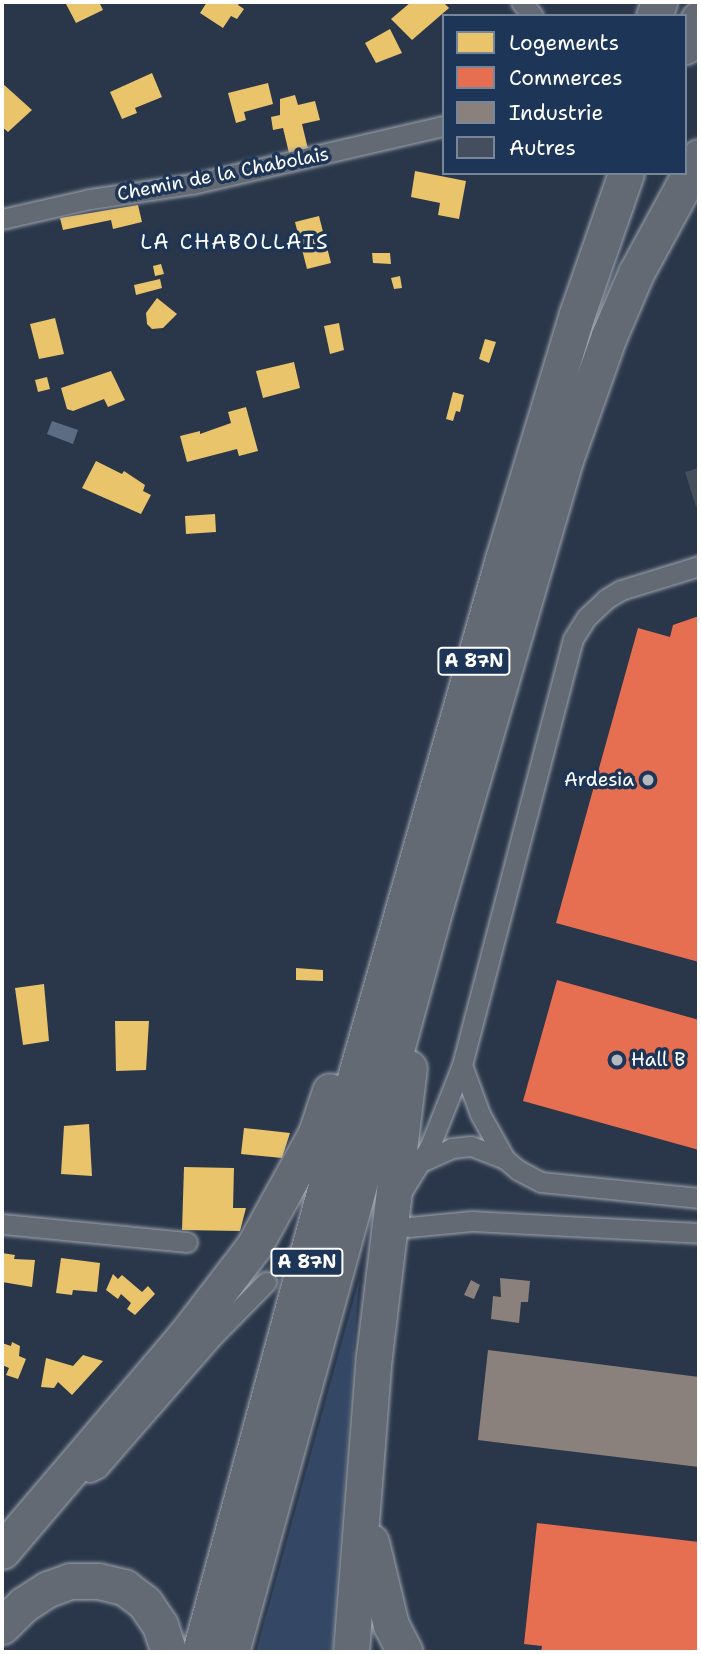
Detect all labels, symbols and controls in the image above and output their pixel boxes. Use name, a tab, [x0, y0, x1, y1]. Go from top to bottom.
legend	[442, 14, 687, 175]
text: Logements	[509, 29, 619, 57]
text: Commerces	[509, 64, 623, 92]
text: Industrie	[509, 99, 603, 127]
text: Autres	[509, 134, 576, 162]
street label: Chemin de la Chabolais	[115, 142, 331, 206]
district label: LA CHABOLLAIS	[142, 229, 328, 255]
road number: A 87N	[437, 646, 511, 676]
place label: Ardesia	[564, 769, 634, 791]
marker: Ardesia	[640, 772, 656, 788]
place label: Hall B	[631, 1049, 686, 1071]
marker: Hall B	[609, 1052, 625, 1068]
road number: A 87N	[270, 1247, 344, 1276]

